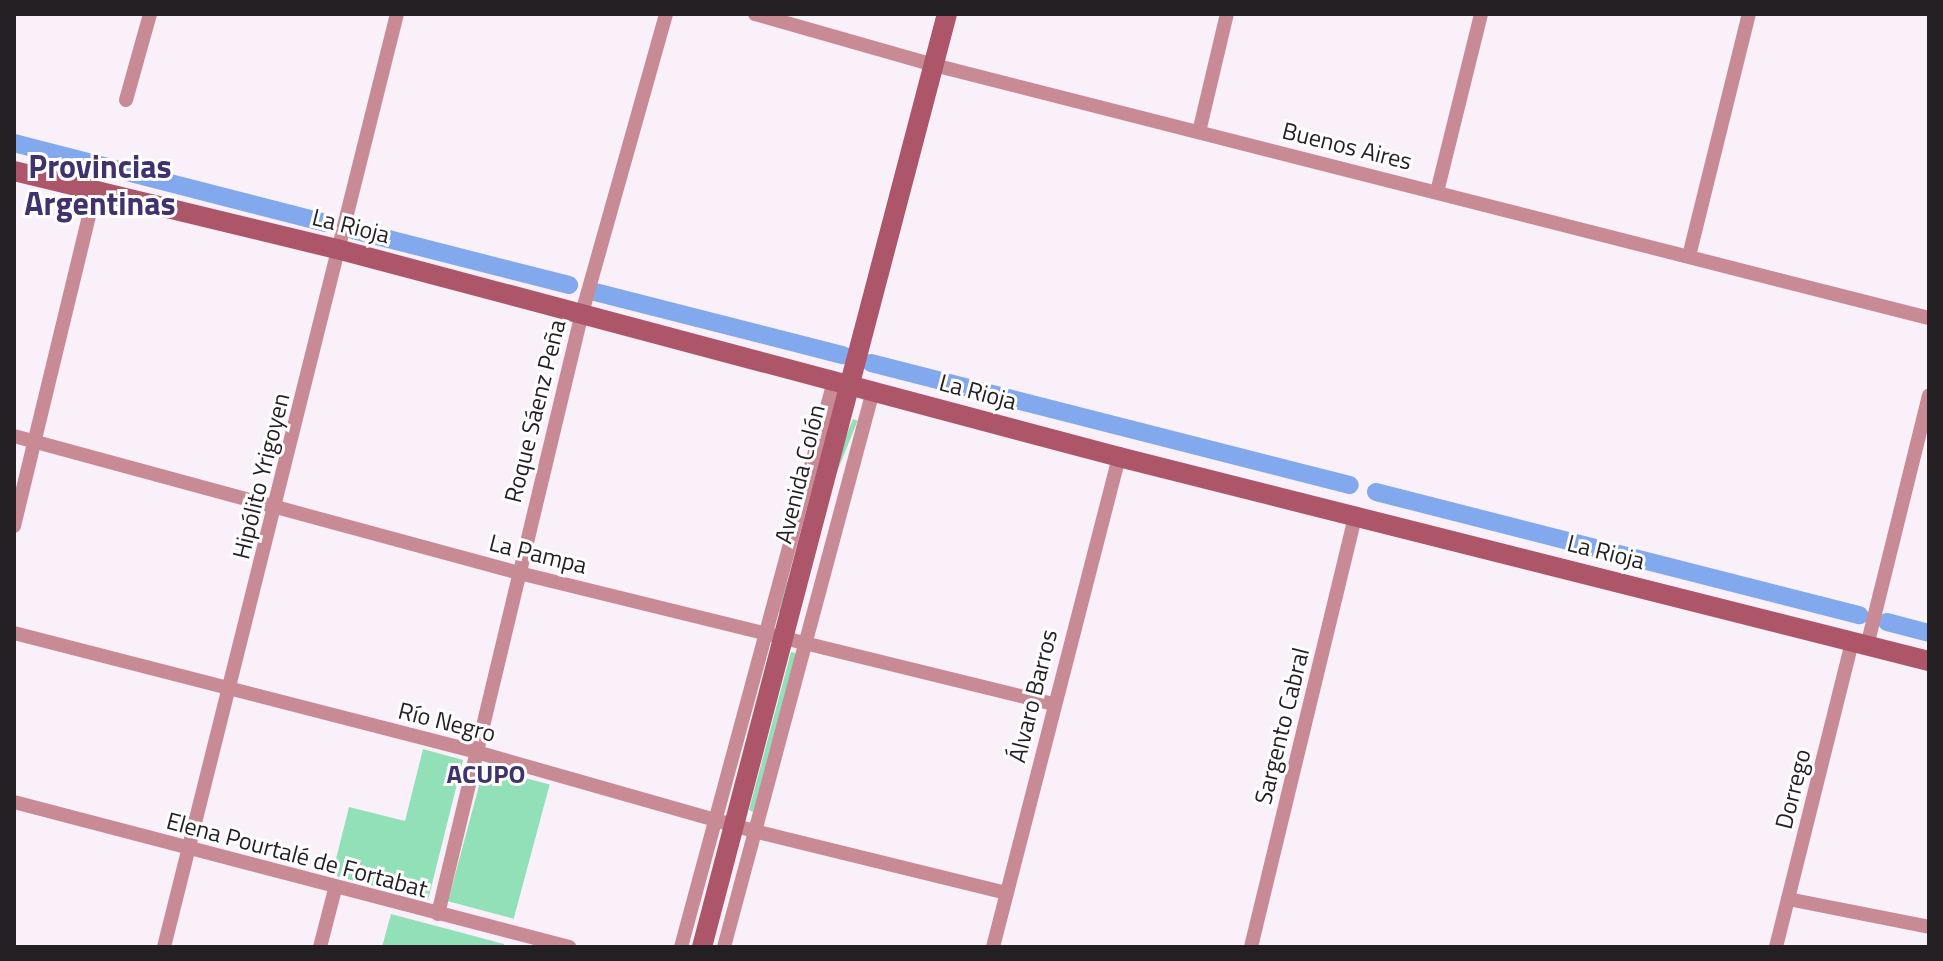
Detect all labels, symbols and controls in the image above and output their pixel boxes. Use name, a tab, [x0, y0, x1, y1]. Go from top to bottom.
street label: Buenos Aires	[1279, 116, 1415, 176]
district label: Provincias Argentinas	[24, 148, 176, 223]
street label: La Rioja	[309, 202, 393, 250]
street label: Roque Sáenz Peña	[498, 317, 572, 505]
street label: La Rioja	[936, 368, 1020, 416]
street label: Hipólito Yrigoyen	[226, 390, 296, 562]
street label: Avenida Colón	[769, 402, 831, 546]
street label: La Pampa	[486, 528, 590, 580]
street label: La Rioja	[1564, 528, 1648, 576]
street label: Álvaro Barros	[1003, 626, 1063, 766]
street label: Sargento Cabral	[1249, 645, 1315, 807]
street label: Río Negro	[395, 696, 499, 748]
street label: Dorrego	[1769, 746, 1817, 832]
district label: ACUPO	[447, 758, 525, 790]
street label: Elena Pourtalé de Fortabat	[163, 806, 431, 904]

